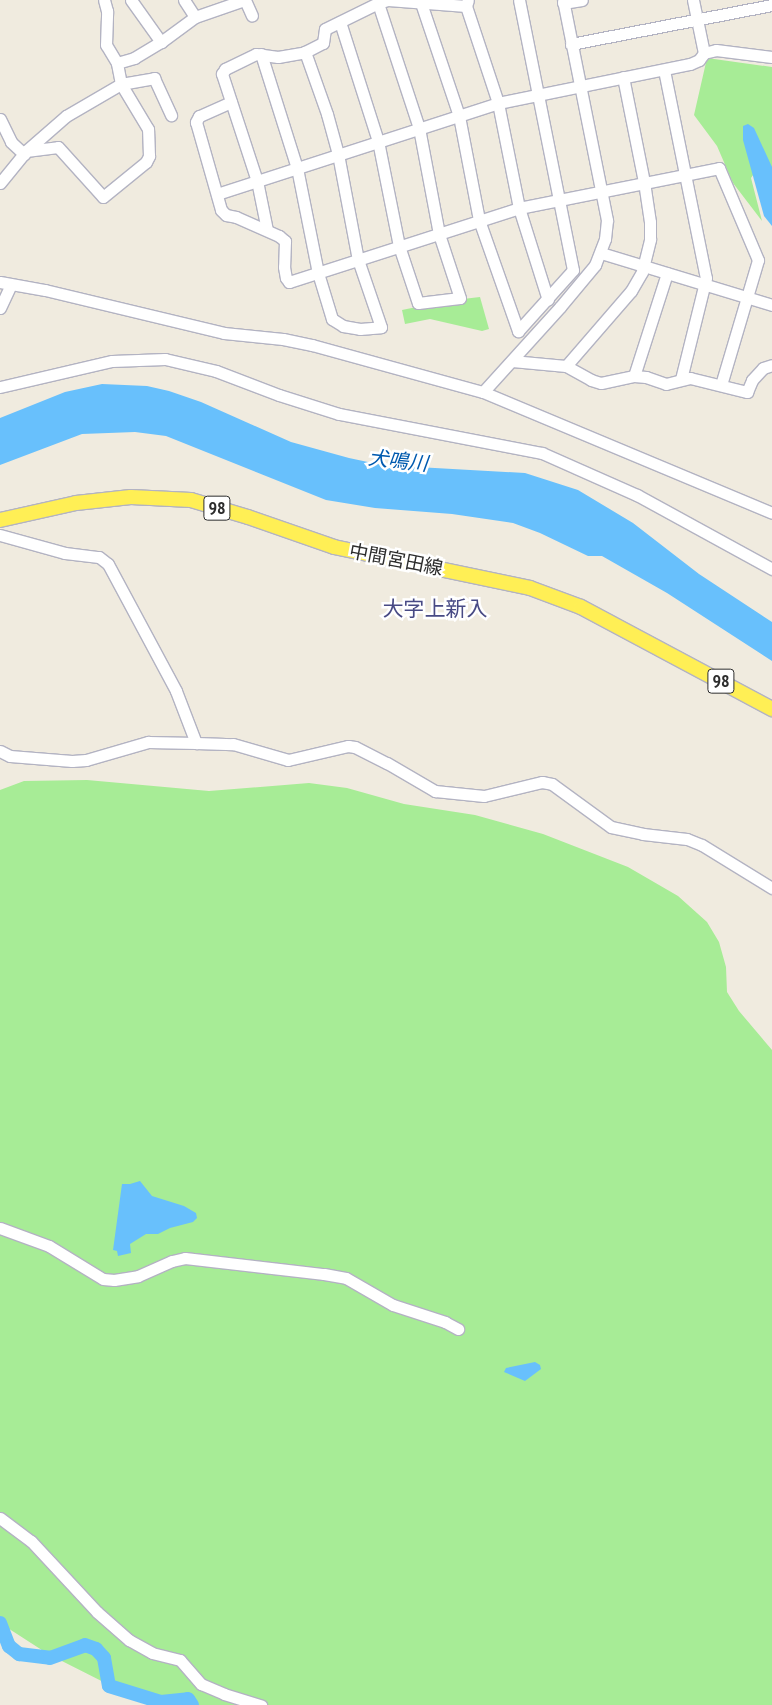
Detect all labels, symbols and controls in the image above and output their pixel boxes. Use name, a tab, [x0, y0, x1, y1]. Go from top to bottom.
water label: 犬鳴川	[367, 446, 429, 476]
road number: 98	[203, 492, 231, 524]
street label: 中間宮田線	[347, 540, 445, 580]
district label: 大字上新入	[383, 596, 487, 622]
road number: 98	[707, 666, 735, 696]

